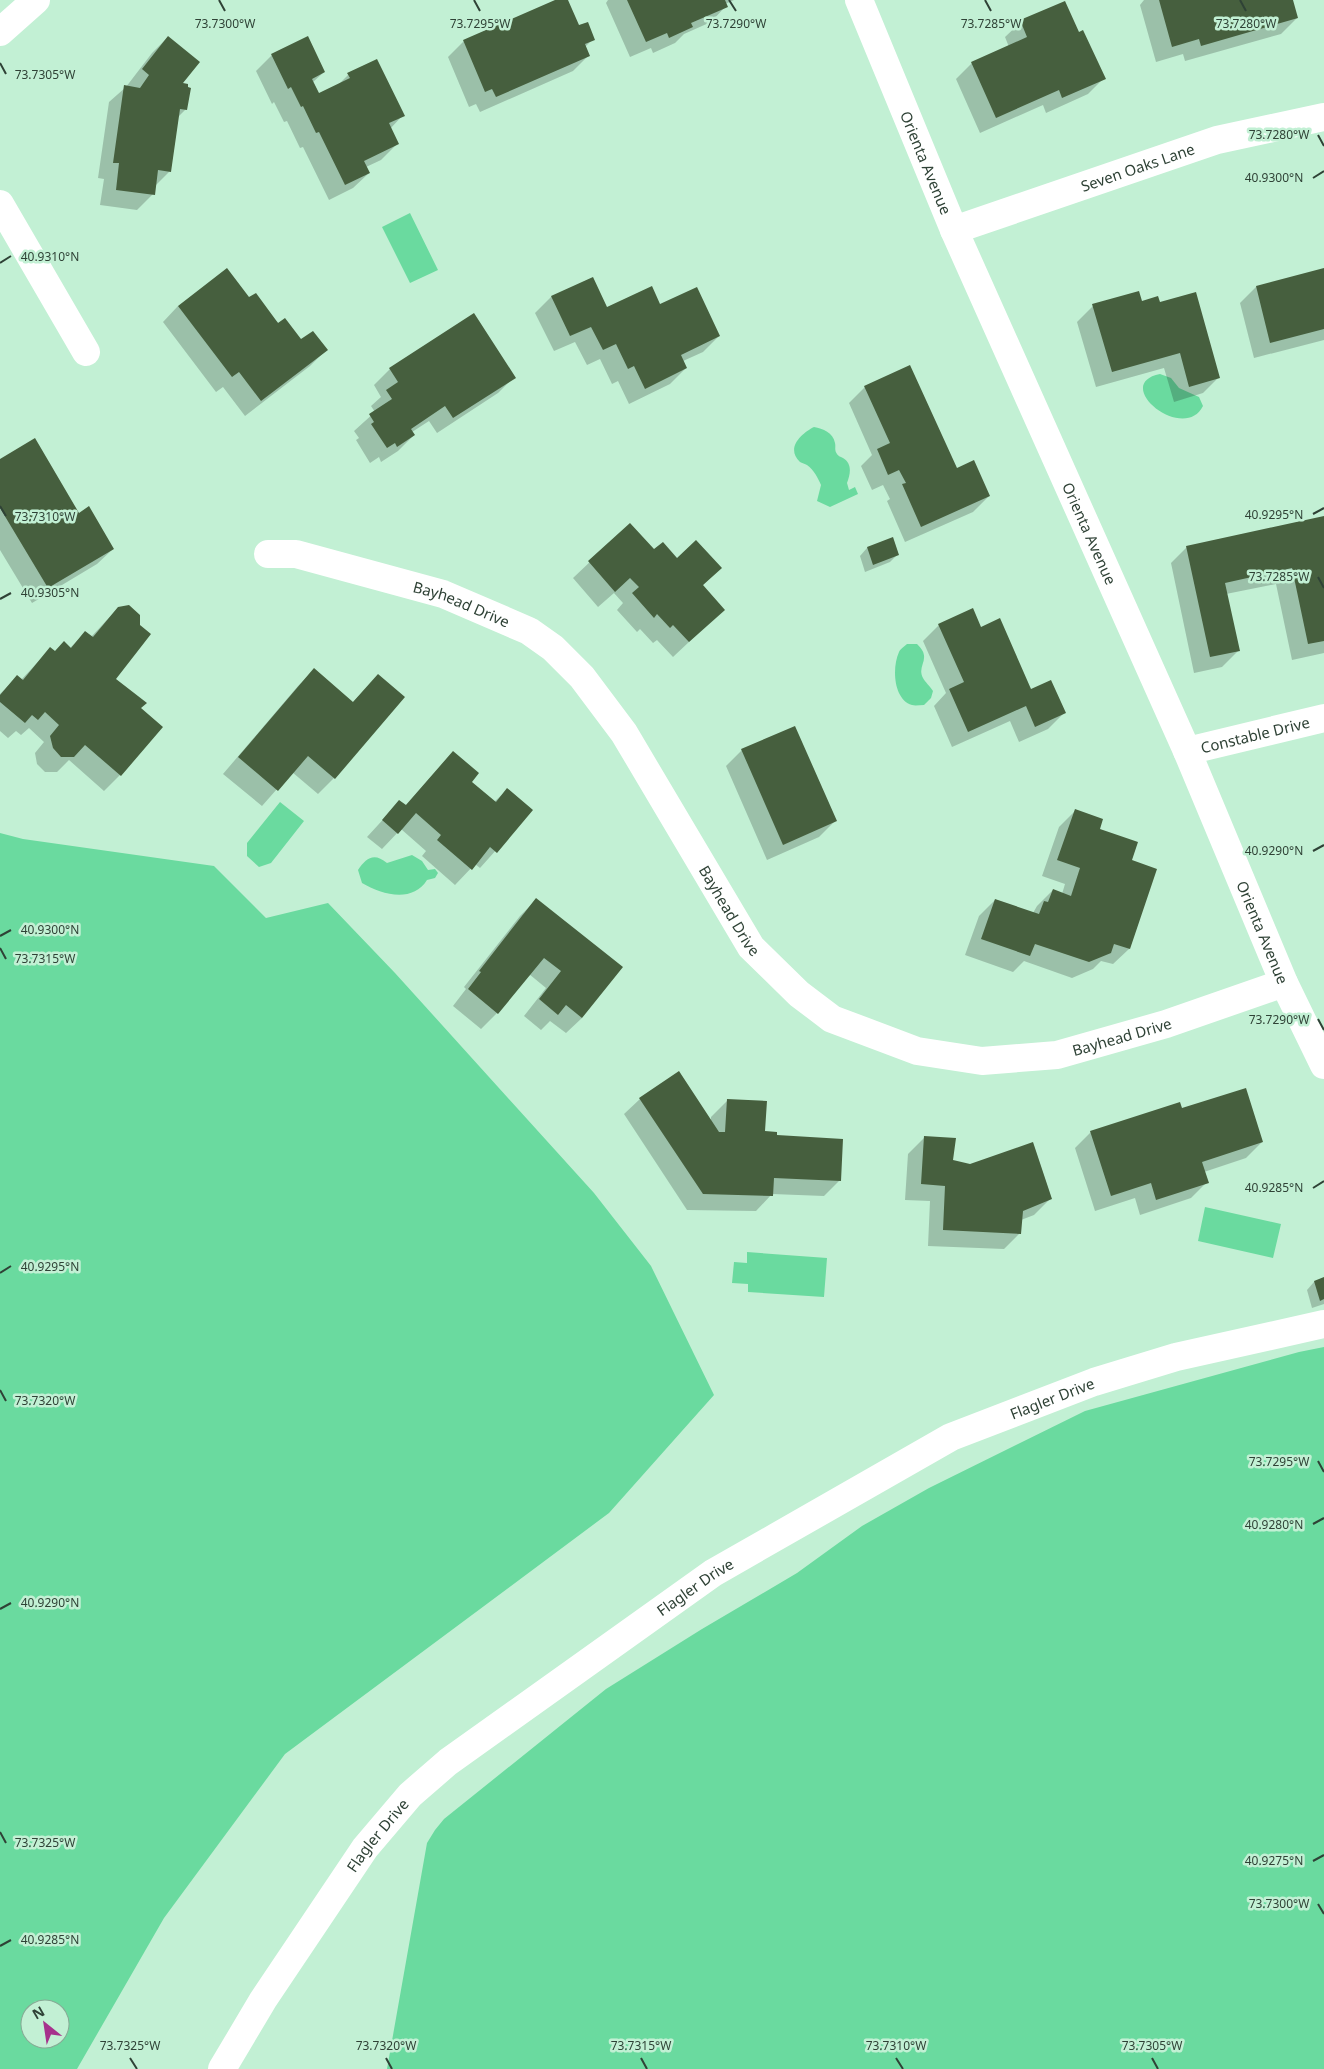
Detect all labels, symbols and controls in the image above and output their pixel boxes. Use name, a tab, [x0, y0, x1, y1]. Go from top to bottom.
text: 73.7300°W	[195, 15, 255, 32]
text: 73.7295°W	[450, 15, 510, 32]
text: 73.7290°W	[706, 15, 766, 32]
text: 73.7285°W	[961, 15, 1021, 32]
text: 73.7280°W	[1216, 15, 1276, 32]
text: 73.7305°W	[15, 66, 75, 83]
street label: Orienta Avenue	[896, 108, 956, 217]
text: 73.7280°W	[1249, 126, 1309, 143]
street label: Seven Oaks Lane	[1078, 138, 1197, 196]
text: 40.9300°N	[1245, 169, 1303, 186]
text: 40.9310°N	[21, 248, 79, 265]
street label: Orienta Avenue	[1058, 479, 1121, 588]
text: 40.9295°N	[1245, 506, 1303, 523]
text: 73.7310°W	[15, 508, 75, 525]
text: 73.7285°W	[1249, 568, 1309, 585]
street label: Bayhead Drive	[411, 576, 513, 632]
text: 40.9305°N	[21, 584, 79, 601]
street label: Constable Drive	[1199, 712, 1312, 757]
text: 40.9290°N	[1245, 842, 1303, 859]
street label: Bayhead Drive	[695, 862, 764, 960]
street label: Orienta Avenue	[1232, 878, 1293, 987]
text: 40.9300°N	[21, 921, 79, 938]
text: 73.7315°W	[15, 950, 75, 967]
text: 73.7290°W	[1249, 1011, 1309, 1028]
street label: Bayhead Drive	[1070, 1013, 1174, 1060]
text: 40.9285°N	[1245, 1179, 1303, 1196]
text: 40.9295°N	[21, 1258, 79, 1275]
street label: Flagler Drive	[1007, 1373, 1097, 1423]
text: 73.7320°W	[15, 1392, 75, 1409]
text: 73.7295°W	[1249, 1453, 1309, 1470]
text: 40.9280°N	[1245, 1516, 1303, 1533]
street label: Flagler Drive	[653, 1554, 737, 1620]
text: 40.9290°N	[21, 1594, 79, 1611]
street label: Flagler Drive	[342, 1794, 413, 1876]
text: 73.7325°W	[15, 1834, 75, 1851]
text: 40.9275°N	[1245, 1852, 1303, 1869]
text: 73.7300°W	[1249, 1895, 1309, 1912]
text: 40.9285°N	[21, 1931, 79, 1948]
north arrow	[20, 1999, 70, 2049]
text: N	[29, 2001, 48, 2023]
text: 73.7325°W	[100, 2037, 160, 2054]
text: 73.7320°W	[356, 2037, 416, 2054]
text: 73.7315°W	[611, 2037, 671, 2054]
text: 73.7310°W	[866, 2037, 926, 2054]
text: 73.7305°W	[1122, 2037, 1182, 2054]

